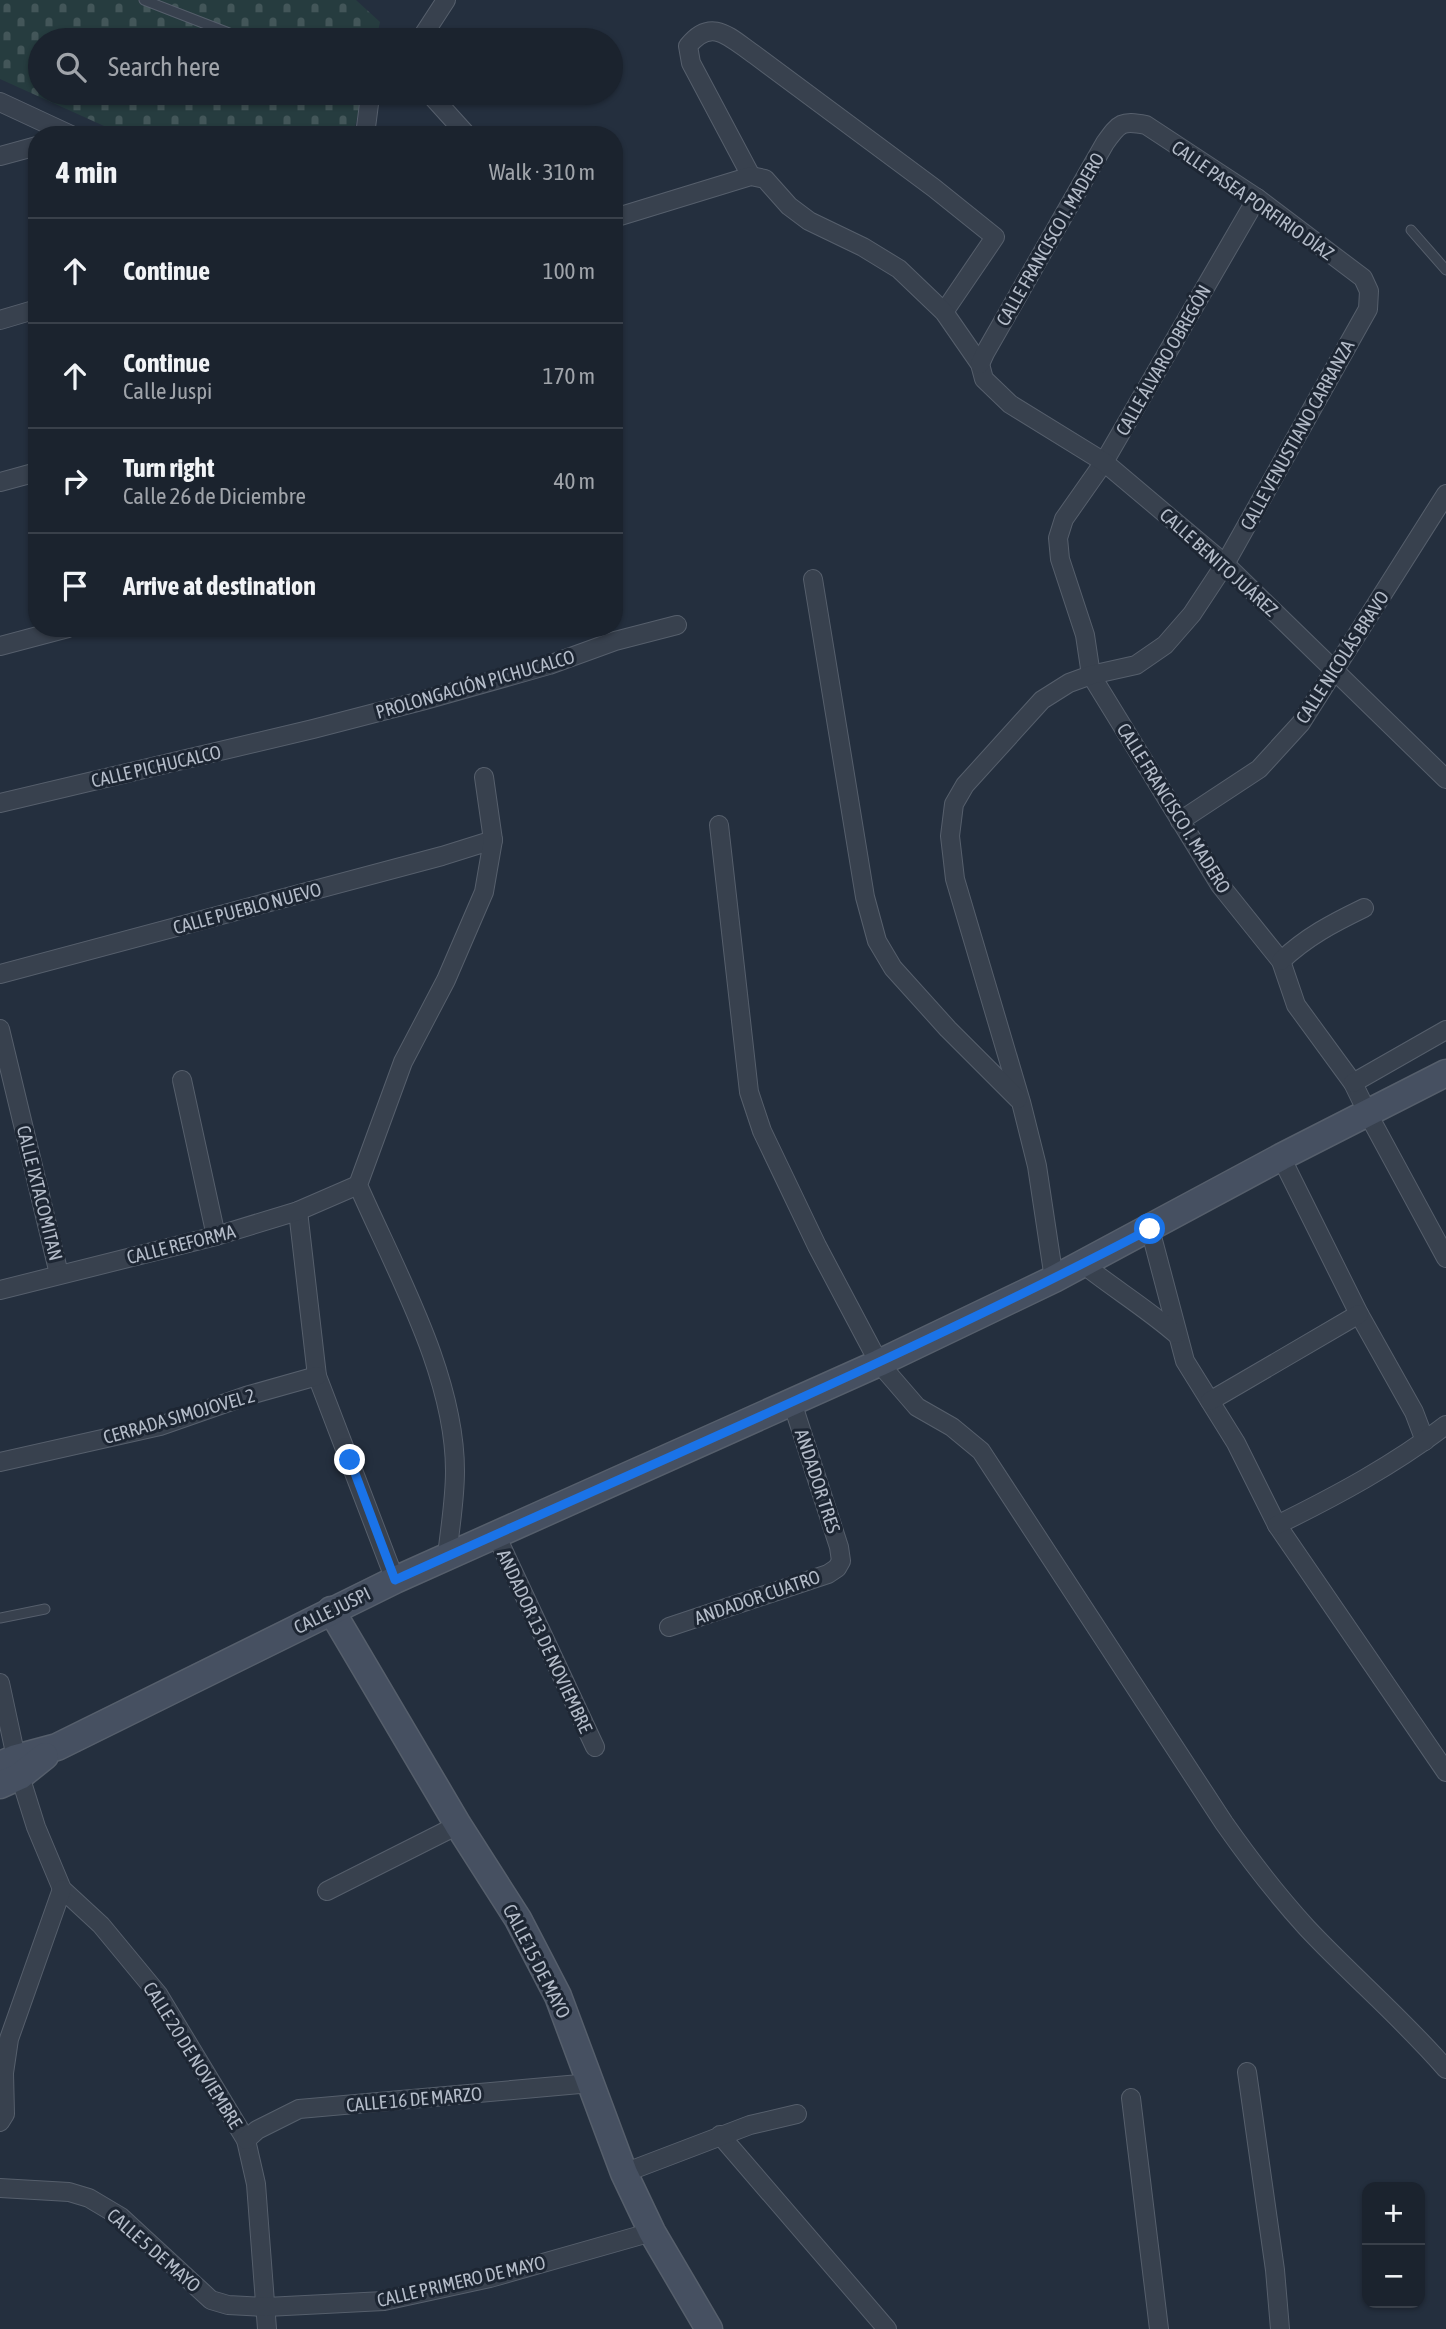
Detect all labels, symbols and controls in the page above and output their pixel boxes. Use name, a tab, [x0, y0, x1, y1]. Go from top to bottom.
search box	[28, 28, 623, 105]
icon: search	[52, 48, 90, 86]
text: Search here	[108, 52, 220, 82]
street label: CALLE PASEA PORFIRIO DÍAZ	[1168, 136, 1339, 265]
street label: CALLE FRANCISCO I. MADERO	[991, 149, 1109, 329]
text: 4 min	[56, 155, 117, 189]
text: Walk · 310 m	[489, 159, 595, 185]
icon: ahead	[56, 252, 94, 290]
text: Continue	[123, 256, 210, 286]
text: 100 m	[543, 258, 595, 284]
street label: CALLE ÁLVARO OBREGÓN	[1111, 281, 1215, 439]
street label: CALLE VENUSTIANO CARRANZA	[1236, 336, 1359, 534]
text: Continue	[123, 348, 210, 378]
icon: ahead	[56, 357, 94, 395]
text: 170 m	[543, 363, 595, 389]
text: Calle Juspi	[123, 378, 212, 404]
text: Turn right	[123, 453, 214, 483]
icon: right	[56, 462, 94, 500]
text: 40 m	[554, 468, 595, 494]
text: Calle 26 de Diciembre	[123, 483, 306, 509]
street label: CALLE BENITO JUÁREZ	[1156, 503, 1283, 621]
icon: arrive	[56, 567, 94, 605]
text: Arrive at destination	[123, 571, 316, 601]
street label: CALLE NICOLÁS BRAVO	[1291, 587, 1393, 727]
street label: PROLONGACIÓN PICHUCALCO	[373, 645, 577, 723]
street label: CALLE FRANCISCO I. MADERO	[1113, 719, 1235, 897]
street label: CALLE PICHUCALCO	[89, 740, 223, 792]
street label: CALLE PUEBLO NUEVO	[171, 878, 323, 938]
street label: CALLE IXTACOMITAN	[13, 1123, 67, 1263]
route start	[1134, 1213, 1165, 1244]
street label: CALLE REFORMA	[124, 1220, 238, 1268]
street label: CERRADA SIMOJOVEL 2	[101, 1384, 257, 1448]
street label: ANDADOR TRES	[791, 1426, 845, 1536]
route end	[334, 1444, 365, 1475]
street label: ANDADOR 13 DE NOVIEMBRE	[493, 1546, 597, 1736]
street label: ANDADOR CUATRO	[691, 1565, 823, 1629]
street label: CALLE JUSPI	[290, 1582, 374, 1638]
street label: CALLE 15 DE MAYO	[499, 1900, 575, 2022]
street label: CALLE 20 DE NOVIEMBRE	[139, 1978, 247, 2132]
street label: CALLE 16 DE MARZO	[345, 2082, 483, 2116]
map controls	[1362, 2182, 1425, 2308]
button: +	[1362, 2182, 1425, 2245]
street label: CALLE 5 DE MAYO	[103, 2204, 205, 2296]
button: −	[1362, 2245, 1425, 2308]
street label: CALLE PRIMERO DE MAYO	[375, 2251, 547, 2311]

